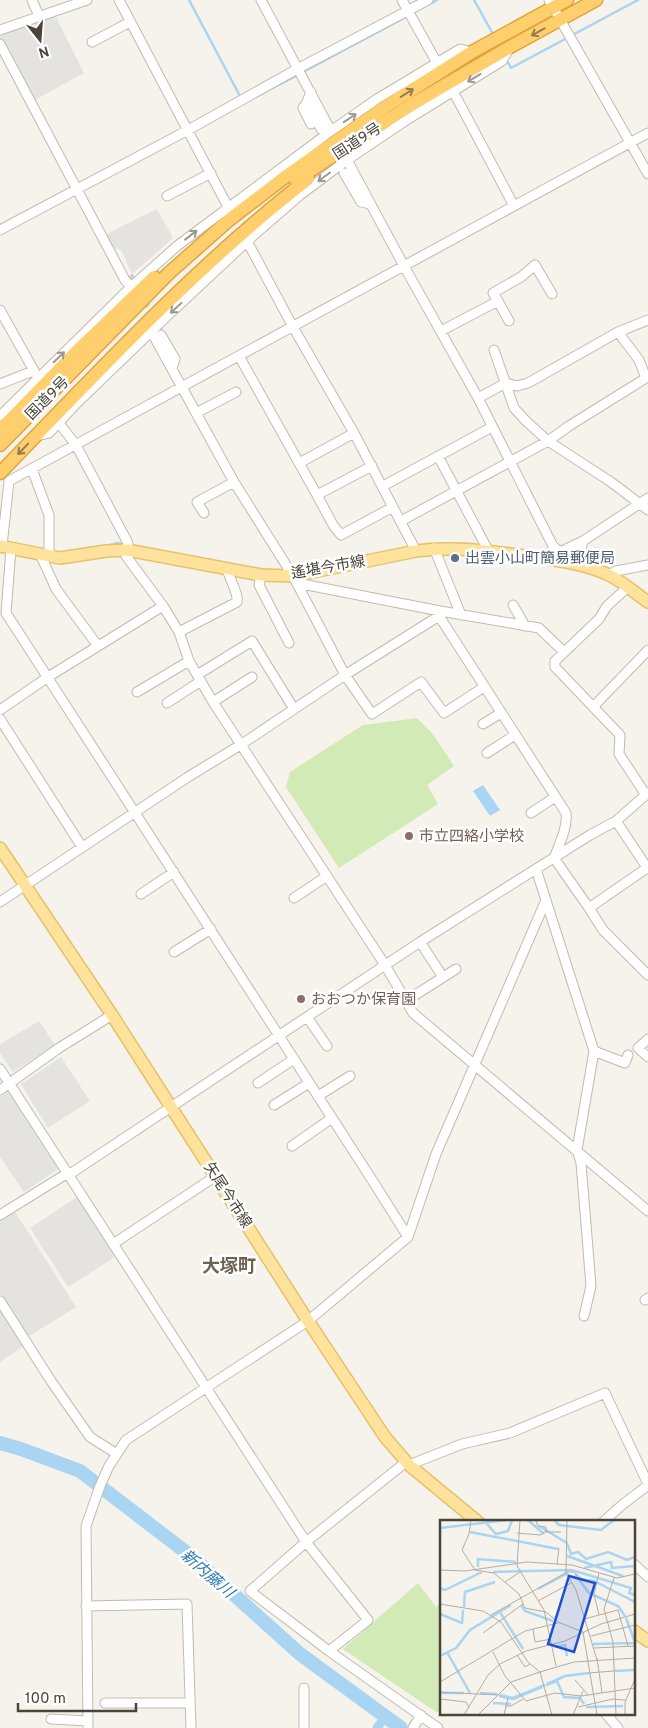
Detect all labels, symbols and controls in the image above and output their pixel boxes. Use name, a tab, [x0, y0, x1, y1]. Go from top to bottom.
north arrow	[15, 15, 65, 65]
one-way arrow	[531, 27, 545, 37]
text: N	[36, 41, 51, 61]
one-way arrow	[468, 74, 482, 84]
one-way arrow	[400, 88, 414, 99]
one-way arrow	[343, 112, 357, 123]
street label: 国道9号	[330, 120, 386, 165]
one-way arrow	[317, 172, 331, 182]
one-way arrow	[184, 229, 197, 240]
one-way arrow	[170, 302, 183, 314]
one-way arrow	[53, 351, 65, 363]
street label: 国道9号	[22, 373, 74, 425]
one-way arrow	[17, 443, 29, 456]
place label: 出雲小山町簡易郵便局	[465, 550, 615, 569]
marker: 出雲小山町簡易郵便局	[449, 552, 461, 564]
street label: 遙堪今市線	[290, 553, 367, 584]
place label: 市立四絡小学校	[419, 828, 524, 847]
marker: 市立四絡小学校	[403, 830, 415, 842]
place label: おおつか保育園	[311, 991, 416, 1010]
marker: おおつか保育園	[295, 993, 307, 1005]
street label: 矢尾今市線	[198, 1159, 255, 1232]
district label: 大塚町	[202, 1256, 256, 1279]
inset map	[440, 1520, 636, 1716]
water label: 新内藤川	[176, 1546, 239, 1604]
scale bar	[18, 1680, 135, 1712]
text: 100 m	[25, 1690, 66, 1709]

